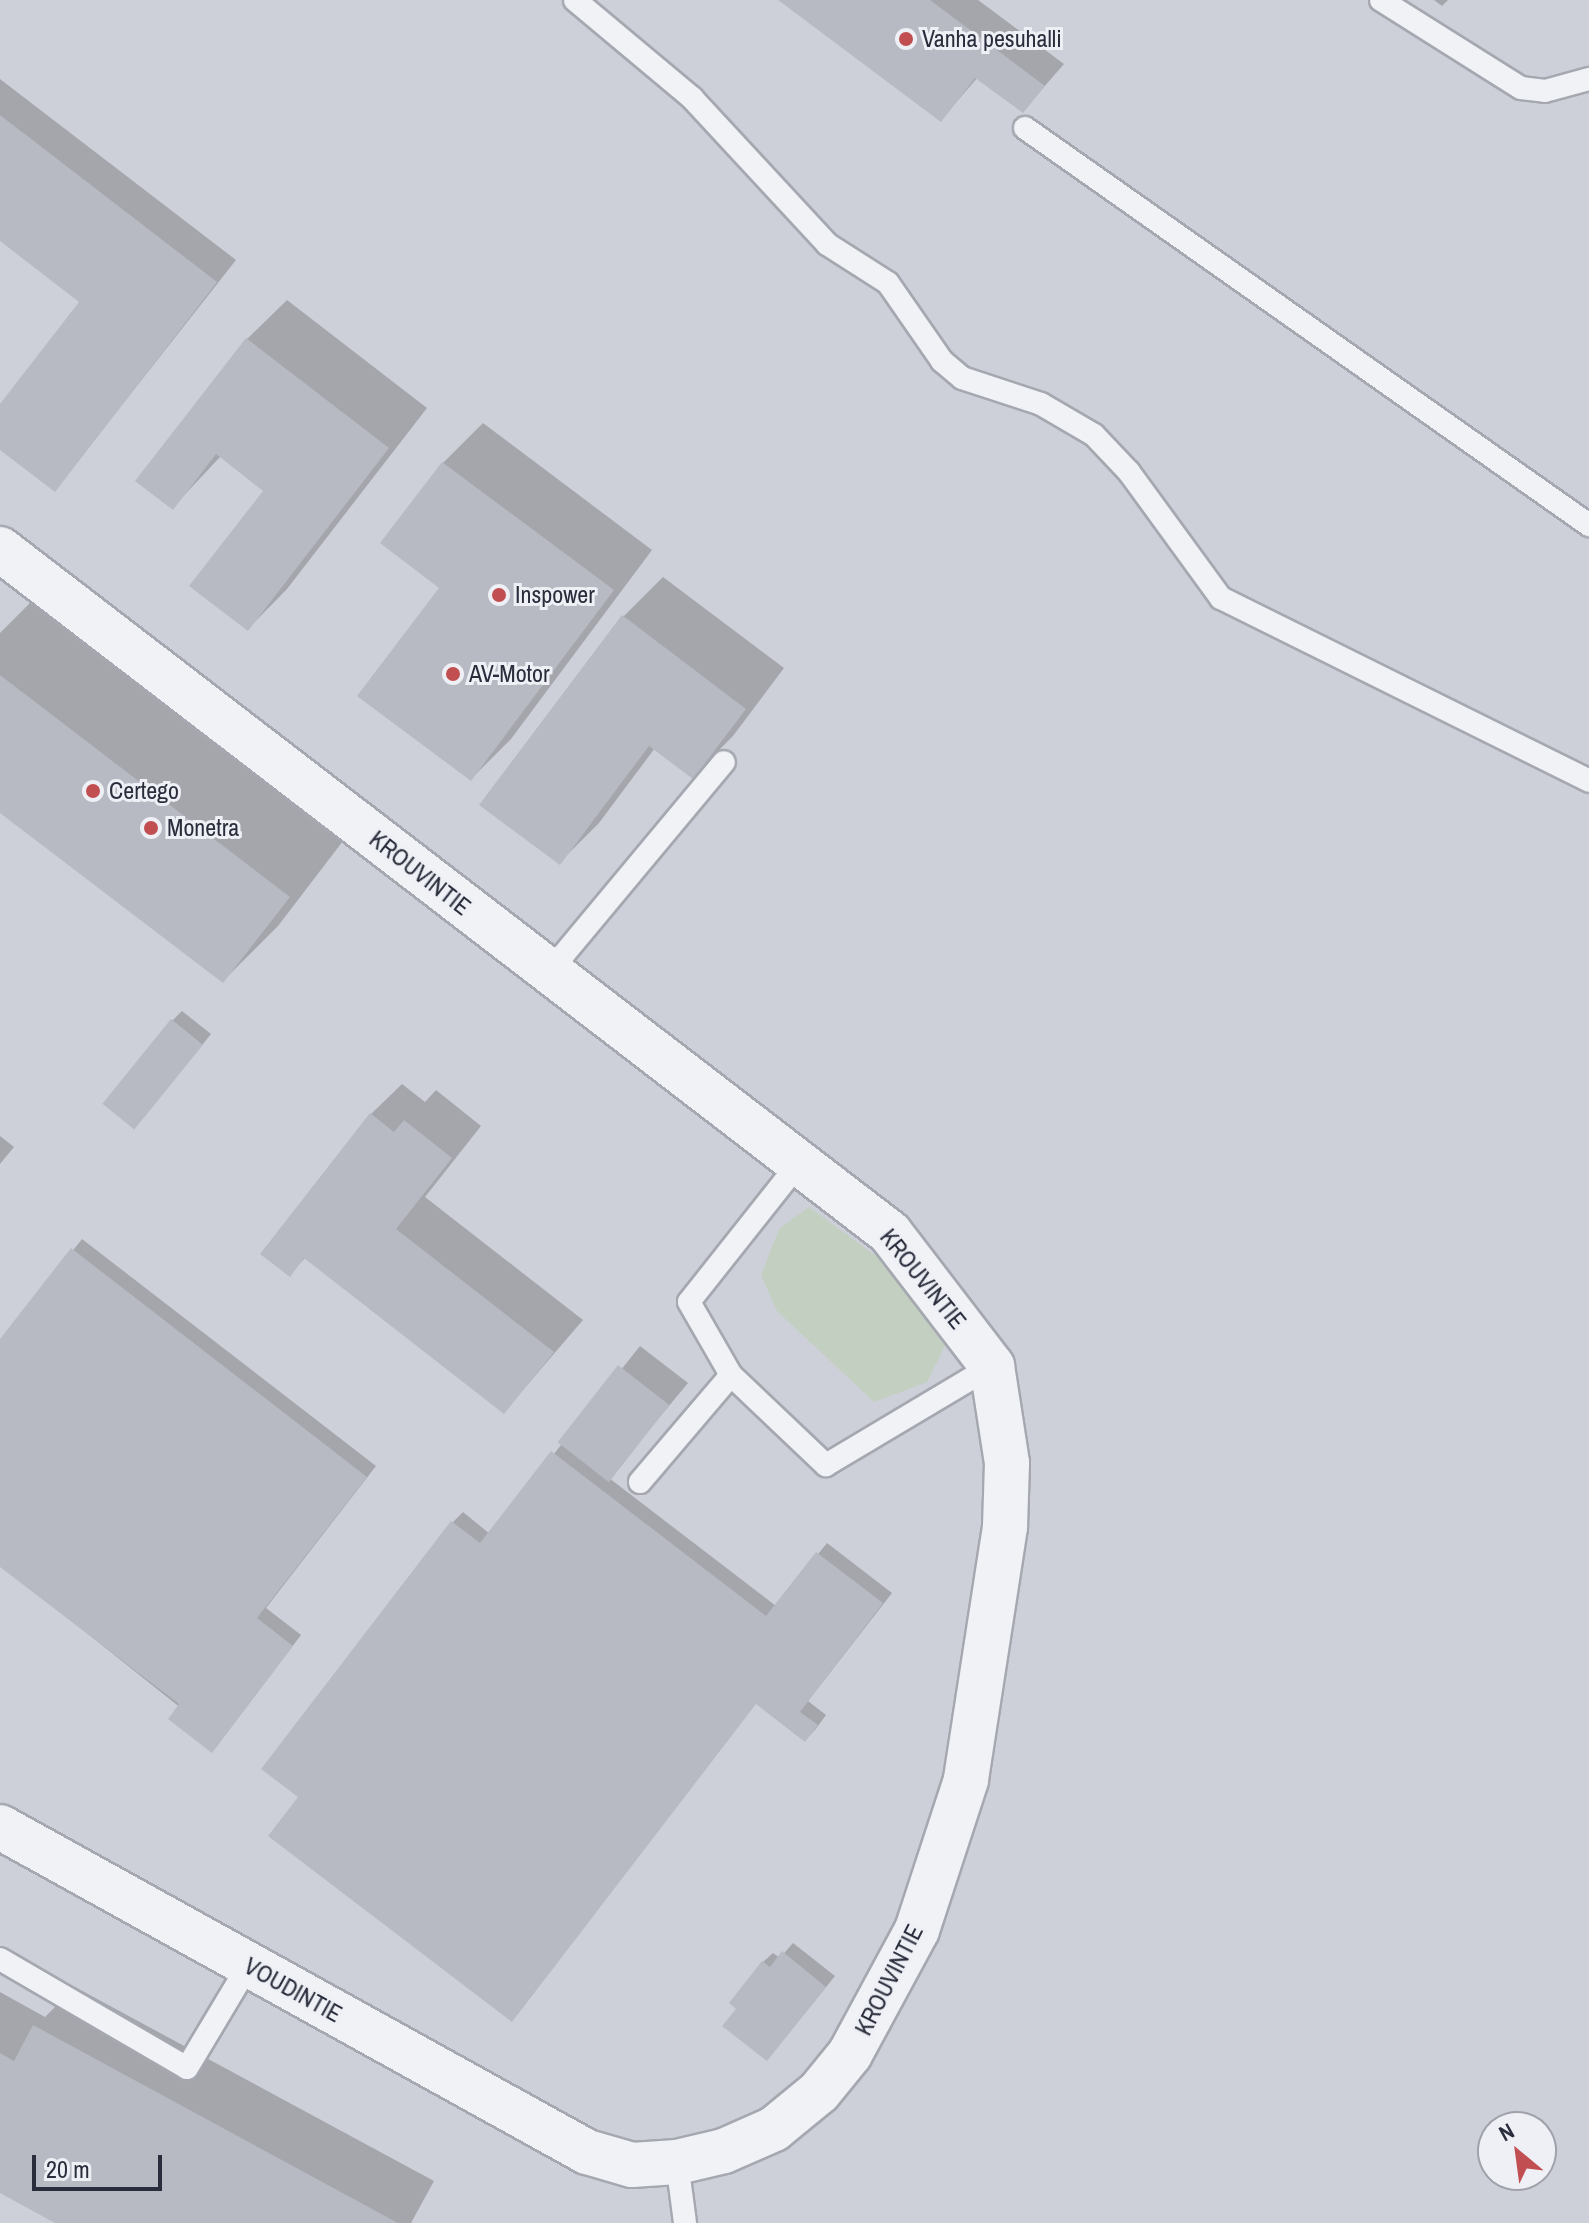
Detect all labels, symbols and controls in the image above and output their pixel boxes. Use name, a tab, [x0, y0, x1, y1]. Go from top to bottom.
place label: Vanha pesuhalli	[922, 25, 1062, 53]
marker: Vanha pesuhalli	[897, 30, 915, 48]
place label: Inspower	[515, 581, 595, 609]
marker: Inspower	[490, 586, 508, 604]
place label: AV-Motor	[469, 660, 550, 688]
marker: AV-Motor	[444, 665, 462, 683]
place label: Certego	[109, 777, 179, 805]
marker: Certego	[84, 782, 102, 800]
place label: Monetra	[167, 814, 239, 842]
marker: Monetra	[142, 819, 160, 837]
street label: KROUVINTIE	[364, 825, 476, 921]
street label: KROUVINTIE	[874, 1223, 972, 1335]
street label: KROUVINTIE	[849, 1920, 929, 2040]
street label: VOUDINTIE	[239, 1951, 347, 2029]
north arrow	[1477, 2111, 1557, 2191]
text: N	[1493, 2115, 1519, 2148]
scale bar	[36, 2139, 166, 2189]
text: 20 m	[46, 2153, 90, 2185]

